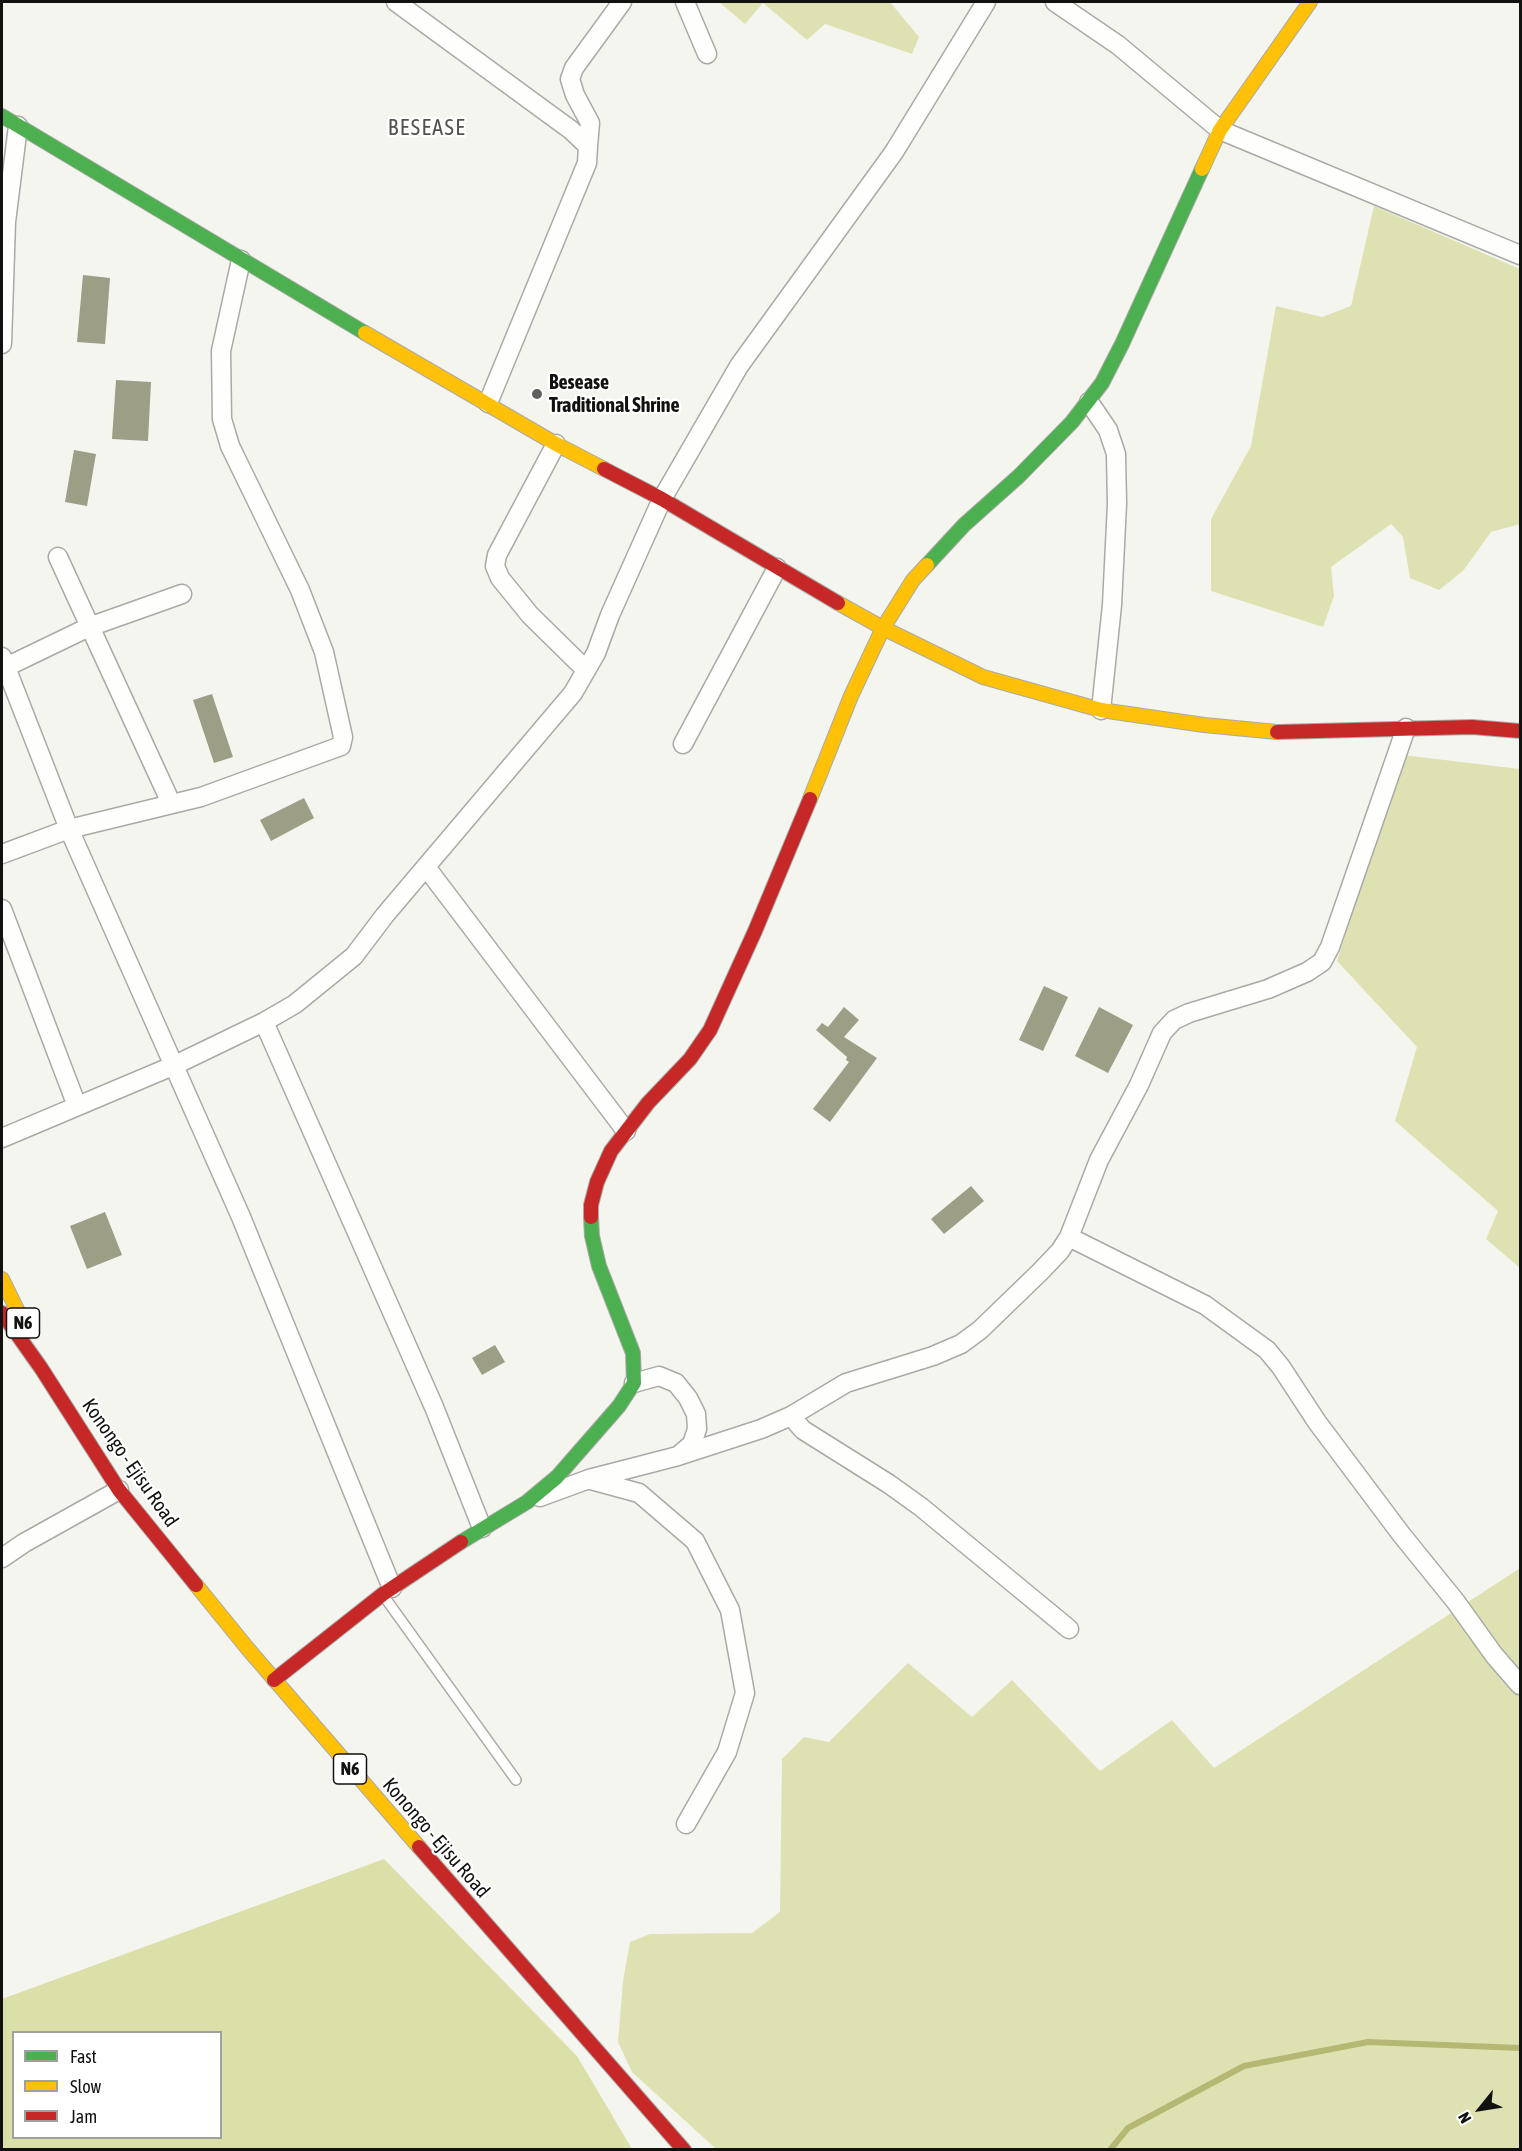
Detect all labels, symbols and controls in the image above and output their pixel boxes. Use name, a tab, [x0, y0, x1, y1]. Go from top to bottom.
district label: BESEASE	[388, 115, 466, 141]
place label: Besease Traditional Shrine	[549, 371, 680, 418]
marker: Besease Traditional Shrine	[530, 387, 544, 401]
road number: N6	[7, 1308, 40, 1338]
street label: Konongo - Ejisu Road	[77, 1394, 183, 1532]
road number: N6	[334, 1754, 366, 1784]
street label: Konongo - Ejisu Road	[377, 1773, 495, 1903]
legend	[12, 2031, 222, 2139]
text: Fast	[70, 2046, 97, 2067]
text: Slow	[70, 2076, 101, 2097]
north arrow	[1450, 2079, 1510, 2139]
text: Jam	[70, 2106, 97, 2127]
text: N	[1454, 2109, 1475, 2127]

